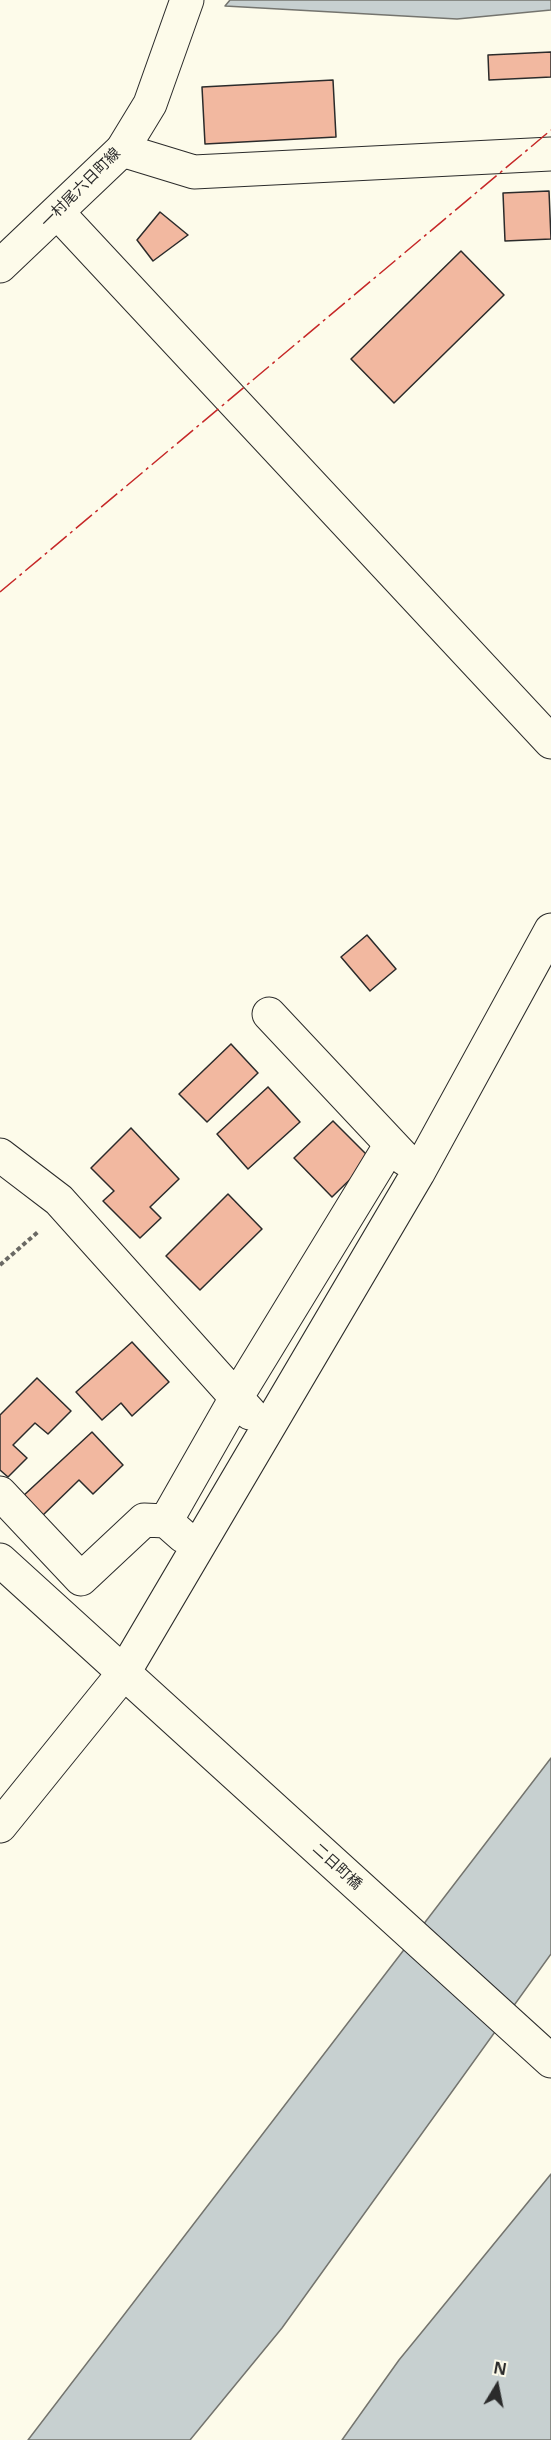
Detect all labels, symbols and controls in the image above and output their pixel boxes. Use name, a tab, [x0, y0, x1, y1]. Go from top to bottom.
street label: 一村尾六日町線	[38, 145, 124, 231]
street label: 二日町橋	[309, 1840, 365, 1894]
north arrow	[467, 2356, 527, 2416]
text: N	[492, 2356, 508, 2380]

